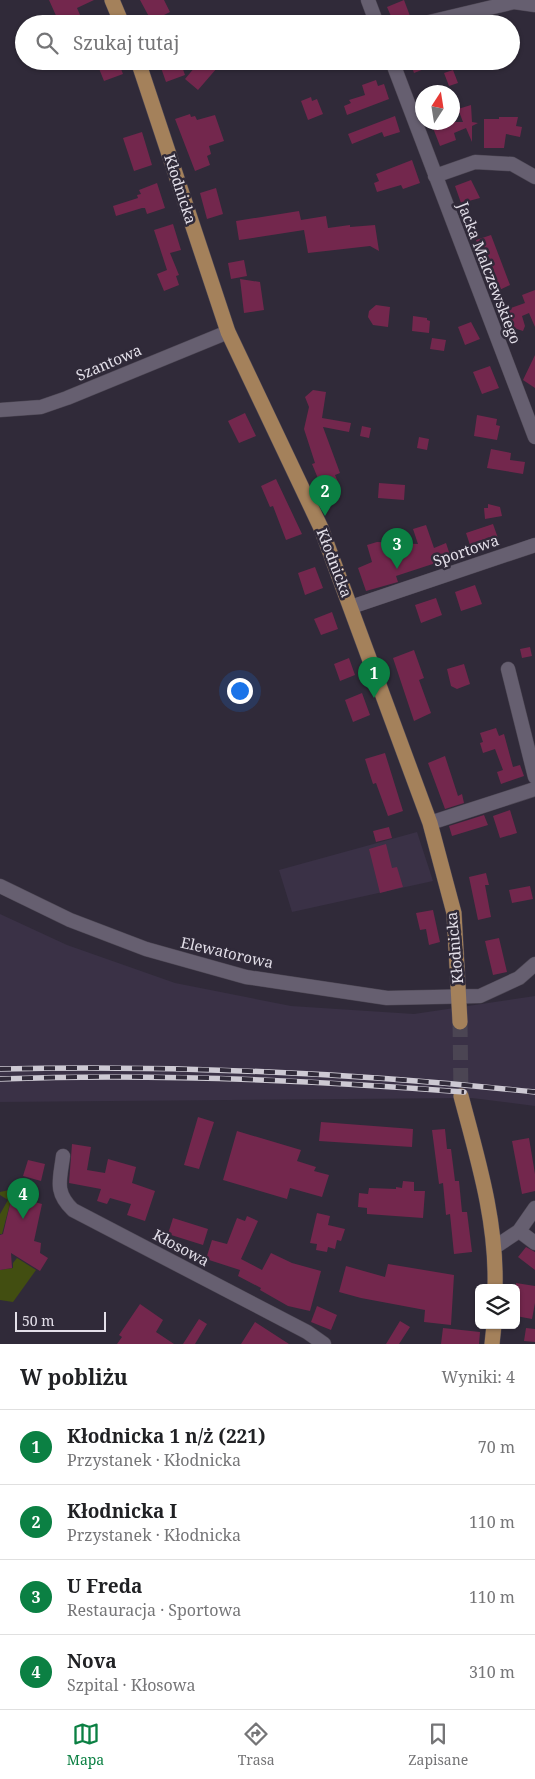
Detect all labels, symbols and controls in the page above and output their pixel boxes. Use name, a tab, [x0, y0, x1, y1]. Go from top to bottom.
search box	[15, 15, 520, 70]
icon: search	[33, 29, 61, 57]
text: Szukaj tutaj	[73, 30, 179, 56]
north arrow	[415, 85, 460, 130]
street label: Kłodnicka	[160, 151, 202, 226]
street label: Jacka Malczewskiego	[453, 198, 526, 347]
street label: Szantowa	[73, 339, 144, 385]
pin: 2	[309, 475, 341, 516]
street label: Kłodnicka	[313, 525, 357, 600]
pin: 3	[381, 528, 413, 569]
street label: Sportowa	[430, 529, 501, 571]
pin: 1	[358, 657, 390, 698]
your location	[227, 678, 253, 704]
street label: Kłodnicka	[441, 911, 467, 985]
street label: Elewatorowa	[179, 932, 275, 972]
pin: 4	[7, 1178, 39, 1219]
street label: Kłosowa	[150, 1224, 213, 1270]
map controls	[475, 1284, 520, 1329]
button: layers	[475, 1284, 520, 1329]
scale bar	[15, 1309, 106, 1332]
text: 50 m	[22, 1311, 55, 1330]
text: W pobliżu	[20, 1363, 128, 1391]
text: Wyniki: 4	[442, 1366, 515, 1388]
text: Kłodnicka 1 n/ż (221)	[67, 1423, 266, 1449]
text: 1	[31, 1436, 41, 1458]
text: 70 m	[478, 1436, 515, 1458]
text: Przystanek · Kłodnicka	[67, 1449, 241, 1471]
text: Kłodnicka I	[67, 1498, 177, 1524]
text: 2	[31, 1511, 41, 1533]
text: 110 m	[469, 1511, 515, 1533]
text: Przystanek · Kłodnicka	[67, 1524, 241, 1546]
text: U Freda	[67, 1573, 142, 1599]
text: 3	[31, 1586, 41, 1608]
text: 110 m	[469, 1586, 515, 1608]
text: Restauracja · Sportowa	[67, 1599, 241, 1621]
text: Nova	[67, 1648, 117, 1674]
text: 4	[31, 1661, 41, 1683]
text: 310 m	[469, 1661, 515, 1683]
text: Szpital · Kłosowa	[67, 1674, 196, 1696]
tab: Mapa	[67, 1720, 104, 1769]
tab: Trasa	[238, 1720, 275, 1769]
tab: Zapisane	[408, 1720, 468, 1769]

